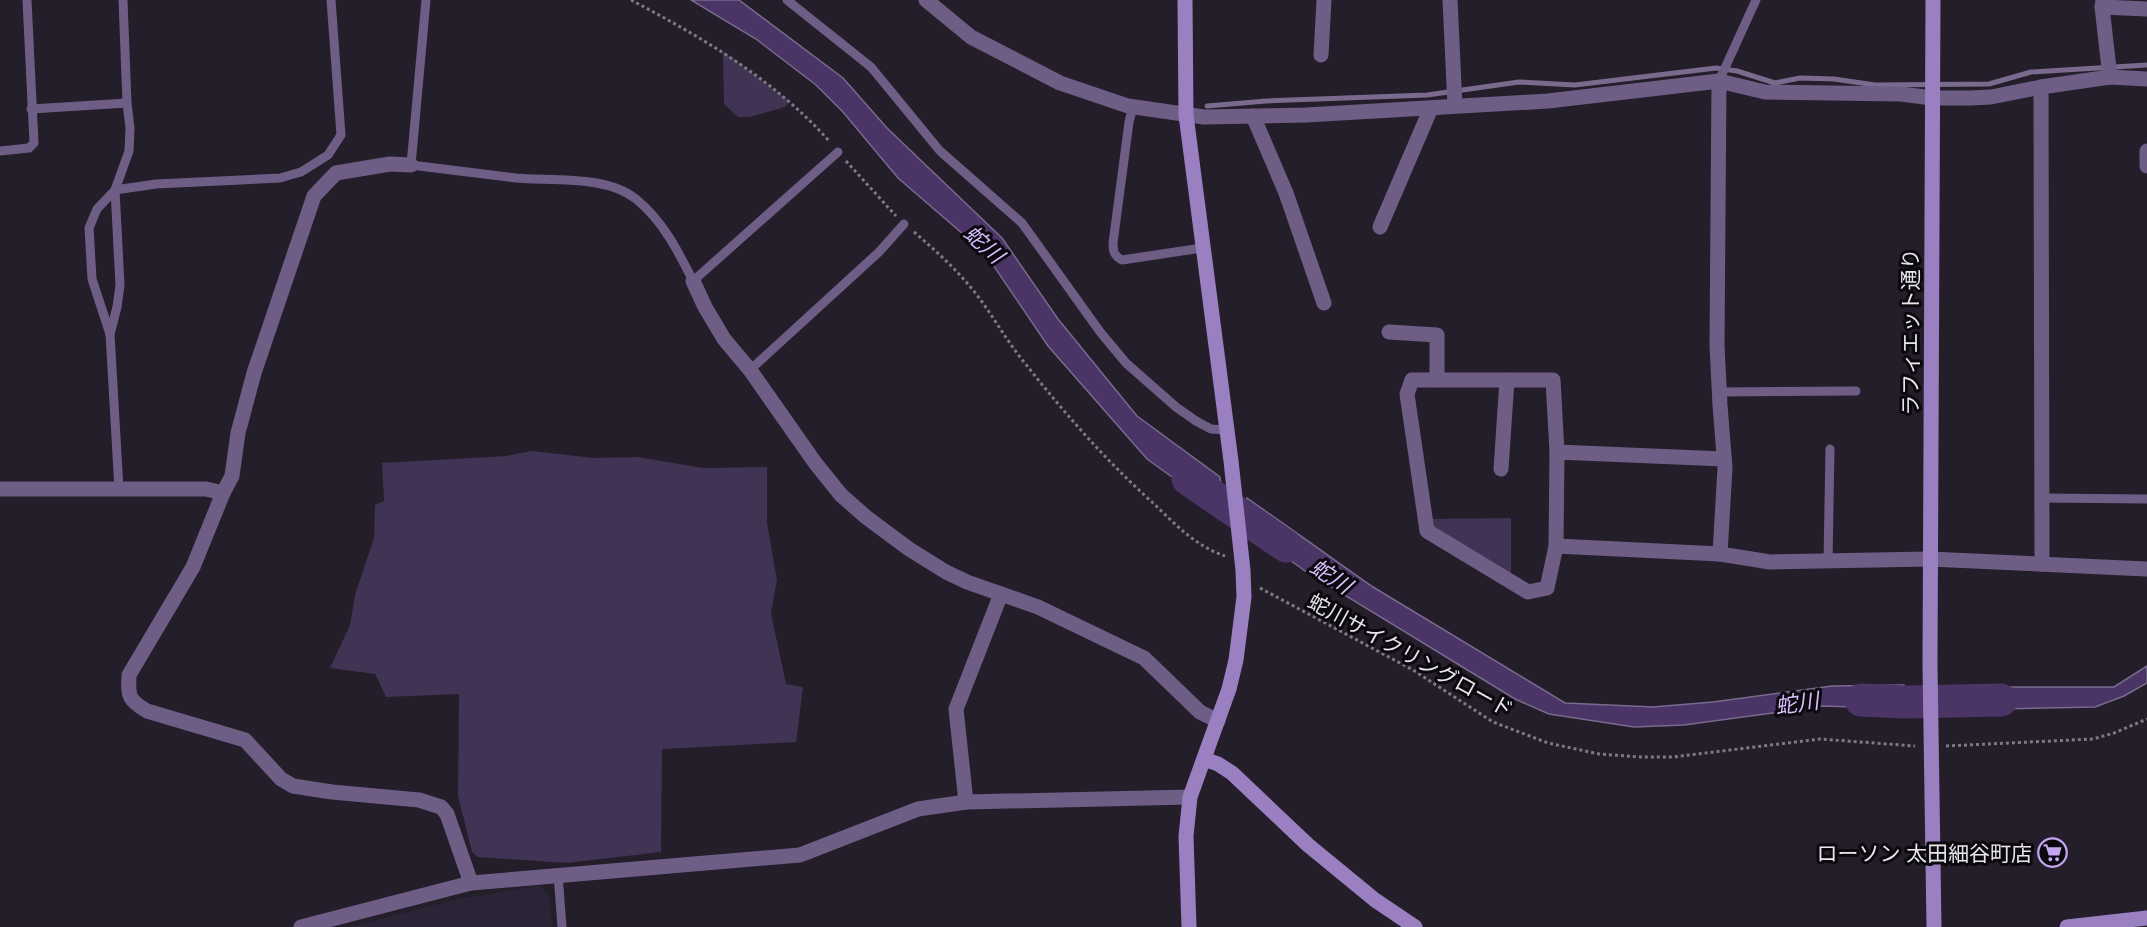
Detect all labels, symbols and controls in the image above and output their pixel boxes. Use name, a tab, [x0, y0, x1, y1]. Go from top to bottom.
water label: 蛇川	[958, 219, 1011, 270]
street label: ラフィエット通り	[1897, 248, 1923, 416]
water label: 蛇川	[1305, 552, 1359, 601]
street label: 蛇川サイクリングロード	[1304, 588, 1518, 722]
water label: 蛇川	[1773, 686, 1823, 720]
supermarket icon: ローソン 太田細谷町店	[2037, 837, 2069, 869]
place label: ローソン 太田細谷町店	[1817, 840, 2032, 866]

